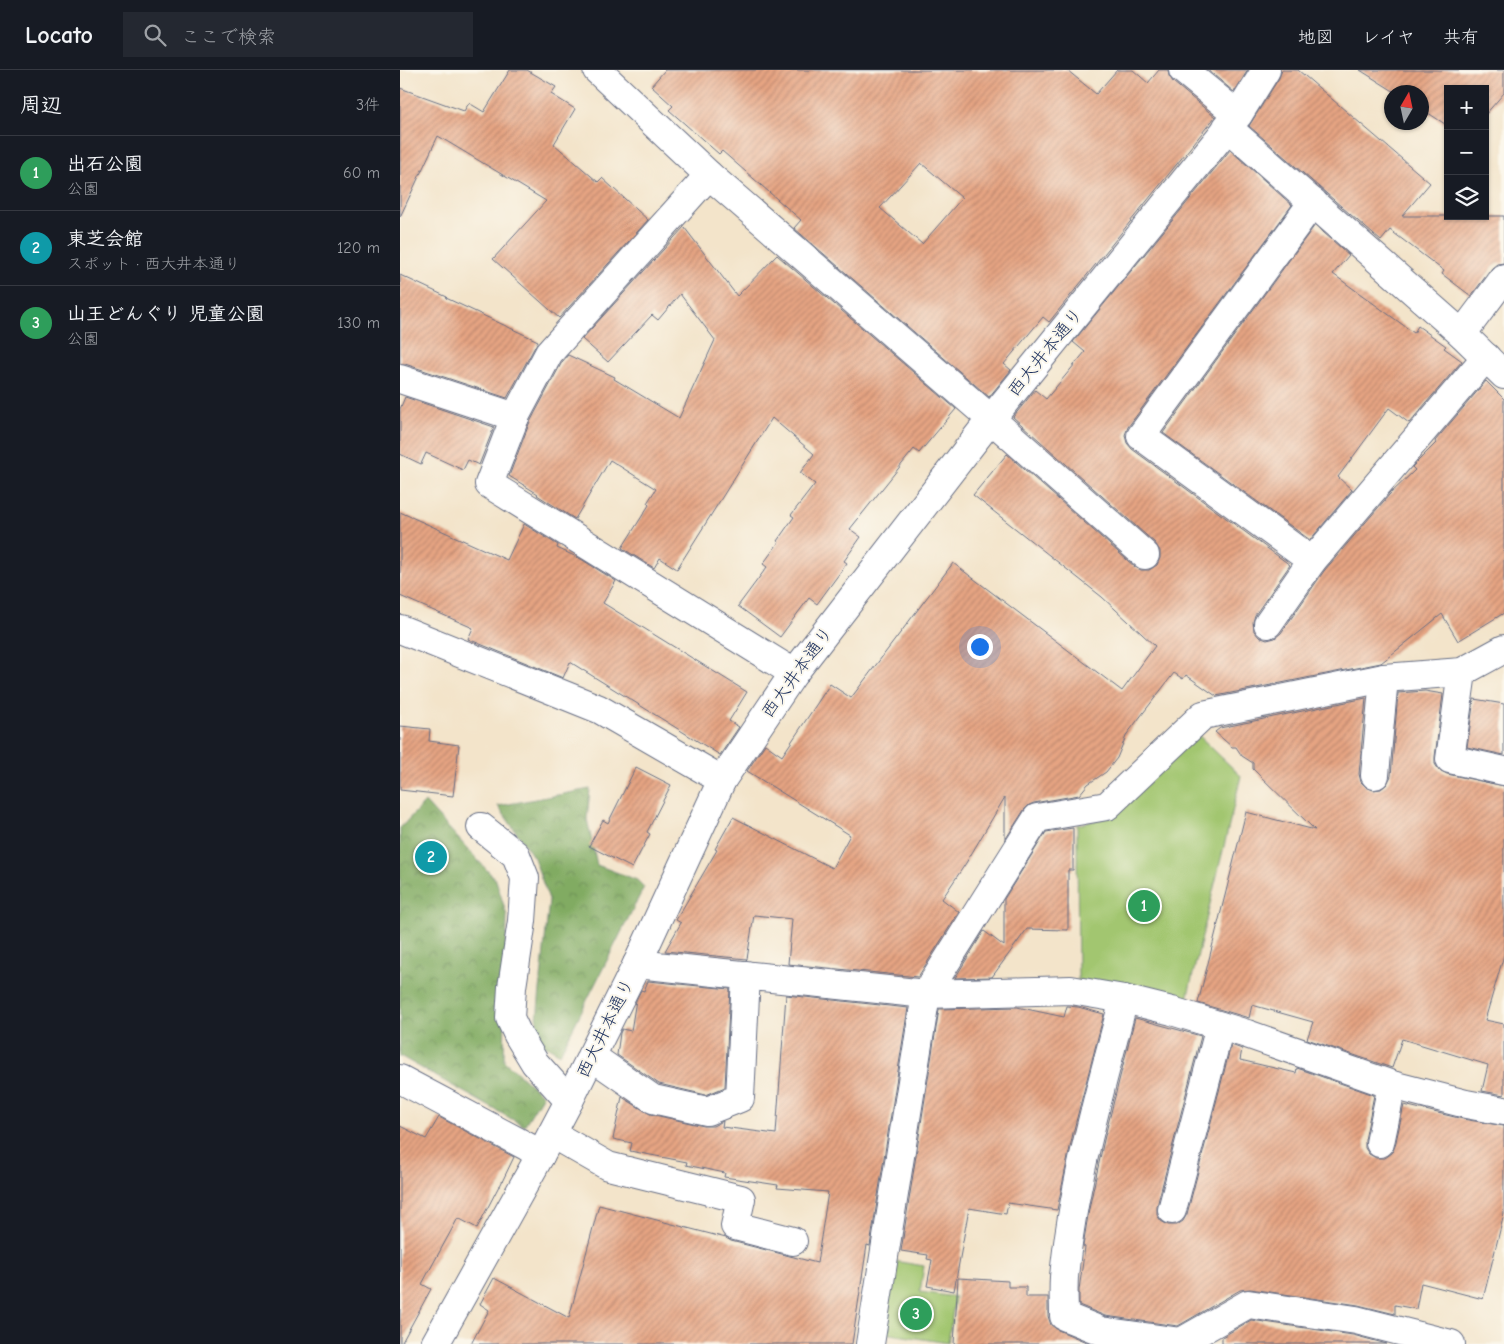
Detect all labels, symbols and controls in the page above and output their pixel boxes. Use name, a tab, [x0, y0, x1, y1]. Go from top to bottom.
search box	[123, 12, 473, 57]
text: Locato	[25, 21, 93, 49]
icon: search	[141, 21, 169, 49]
text: ここで検索	[181, 26, 276, 48]
text: 地図	[1298, 27, 1334, 48]
text: レイヤ	[1362, 27, 1415, 48]
text: 共有	[1443, 27, 1479, 48]
north arrow	[1384, 85, 1429, 130]
map controls	[1444, 85, 1489, 220]
button: +	[1444, 85, 1489, 130]
text: 周辺	[20, 93, 62, 117]
text: 3件	[356, 96, 380, 114]
button: −	[1444, 130, 1489, 175]
text: 出石公園	[67, 153, 143, 175]
text: 1	[33, 164, 39, 182]
text: 60 m	[343, 164, 380, 182]
button: layers	[1444, 175, 1489, 220]
text: 公園	[67, 180, 99, 198]
text: 東芝会館	[67, 228, 143, 250]
text: 2	[32, 239, 40, 257]
text: 120 m	[337, 239, 380, 257]
text: スポット · 西大井本通り	[67, 255, 241, 273]
text: 山王どんぐり 児童公園	[67, 303, 265, 325]
street label: 西大井本通り	[1003, 304, 1088, 401]
text: 3	[32, 314, 40, 332]
text: 130 m	[337, 314, 380, 332]
text: 公園	[67, 330, 99, 348]
street label: 西大井本通り	[757, 622, 838, 722]
your location	[967, 634, 993, 660]
pin: 2	[415, 838, 447, 876]
pin: 1	[1128, 887, 1160, 925]
street label: 西大井本通り	[572, 975, 639, 1081]
pin: 3	[900, 1295, 932, 1333]

